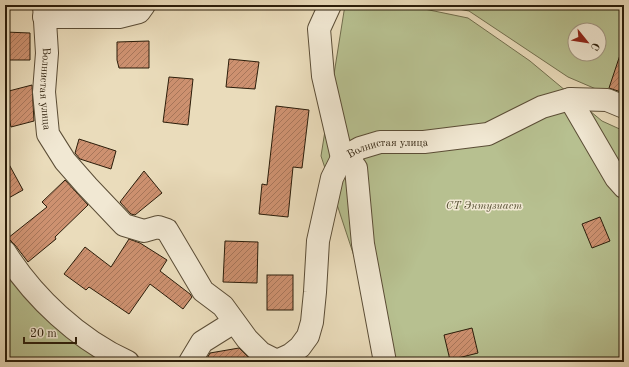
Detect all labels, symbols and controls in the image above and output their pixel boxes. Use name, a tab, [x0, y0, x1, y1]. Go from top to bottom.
north arrow	[567, 22, 607, 62]
text: С	[588, 40, 601, 52]
street label: Волнистая улица	[37, 47, 52, 131]
street label: Волнистая улица	[346, 137, 429, 161]
park label: СТ Энтузиаст	[446, 201, 522, 212]
scale bar	[24, 319, 76, 345]
text: 20 m	[30, 328, 57, 340]

